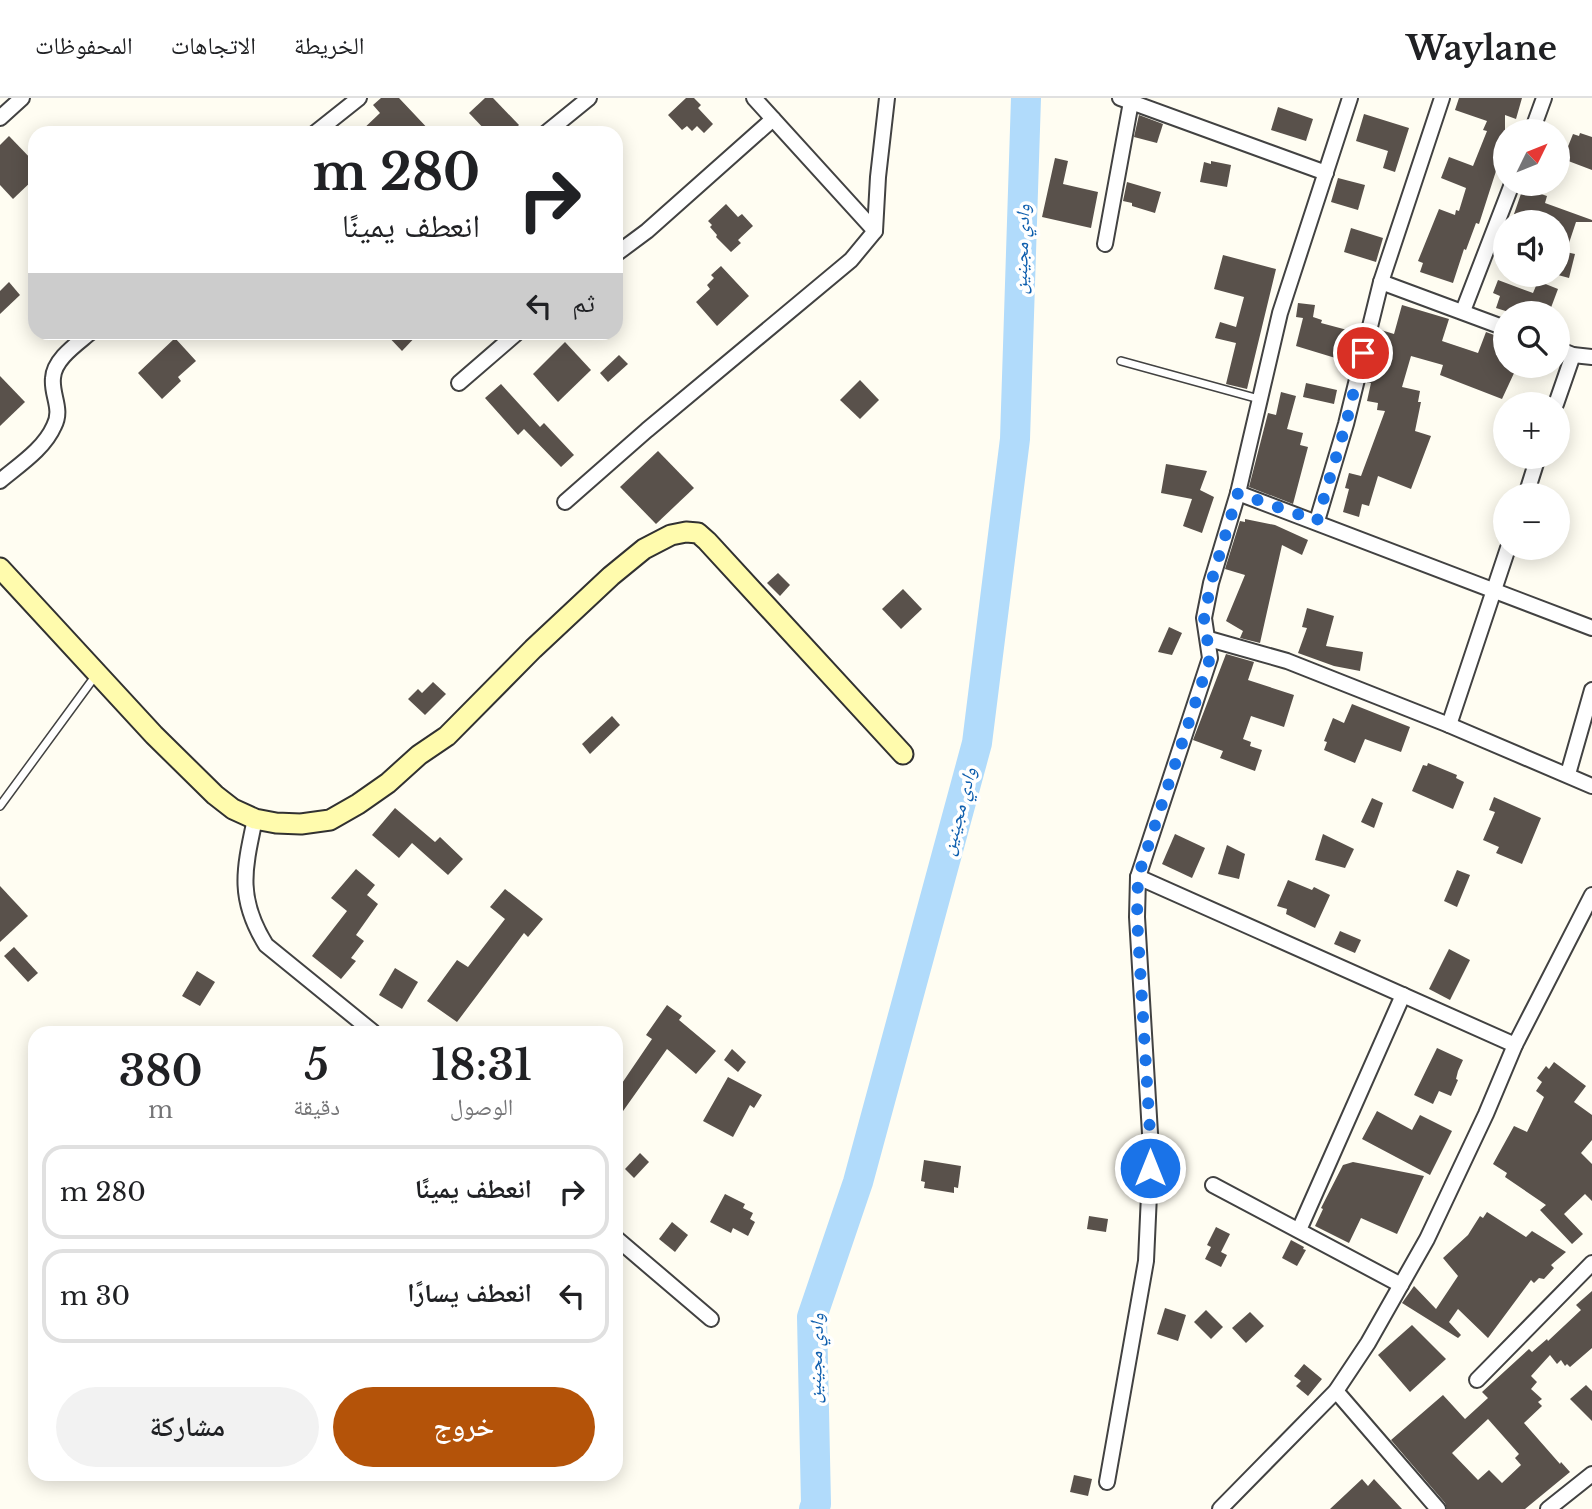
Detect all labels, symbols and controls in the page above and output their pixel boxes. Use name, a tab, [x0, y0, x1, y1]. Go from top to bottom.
text: Waylane	[1406, 28, 1557, 69]
text: المحفوظات	[35, 31, 133, 60]
text: الاتجاهات	[171, 31, 256, 60]
text: الخريطة	[294, 31, 365, 60]
north arrow	[1493, 119, 1570, 196]
map controls	[1493, 119, 1570, 560]
text: 280 m	[313, 142, 480, 203]
icon: right	[504, 154, 595, 245]
water label: وادي مجينين	[1008, 204, 1038, 294]
text: انعطف يمينًا	[342, 206, 480, 246]
button: sound	[1493, 210, 1570, 287]
icon: left	[520, 287, 558, 325]
text: ثم	[572, 287, 595, 319]
button: search	[1493, 301, 1570, 378]
pin	[1333, 323, 1393, 383]
icon: arrive	[1344, 334, 1382, 372]
button: +	[1493, 392, 1570, 469]
button: −	[1493, 483, 1570, 560]
water label: وادي مجينين	[936, 765, 985, 859]
text: 5	[304, 1039, 329, 1091]
text: 18:31	[431, 1039, 532, 1091]
text: 380	[119, 1045, 203, 1097]
text: دقيقة	[293, 1093, 340, 1121]
text: الوصول	[450, 1093, 513, 1121]
text: m	[148, 1096, 173, 1124]
position arrow	[1113, 1131, 1187, 1205]
text: انعطف يمينًا	[415, 1173, 532, 1205]
icon: right	[553, 1173, 591, 1211]
text: 280 m	[60, 1176, 146, 1208]
text: انعطف يسارًا	[407, 1277, 532, 1309]
icon: left	[553, 1277, 591, 1315]
text: 30 m	[60, 1280, 130, 1312]
water label: وادي مجينين	[802, 1313, 832, 1403]
button: مشاركة	[56, 1387, 319, 1467]
button: خروج	[333, 1387, 595, 1467]

